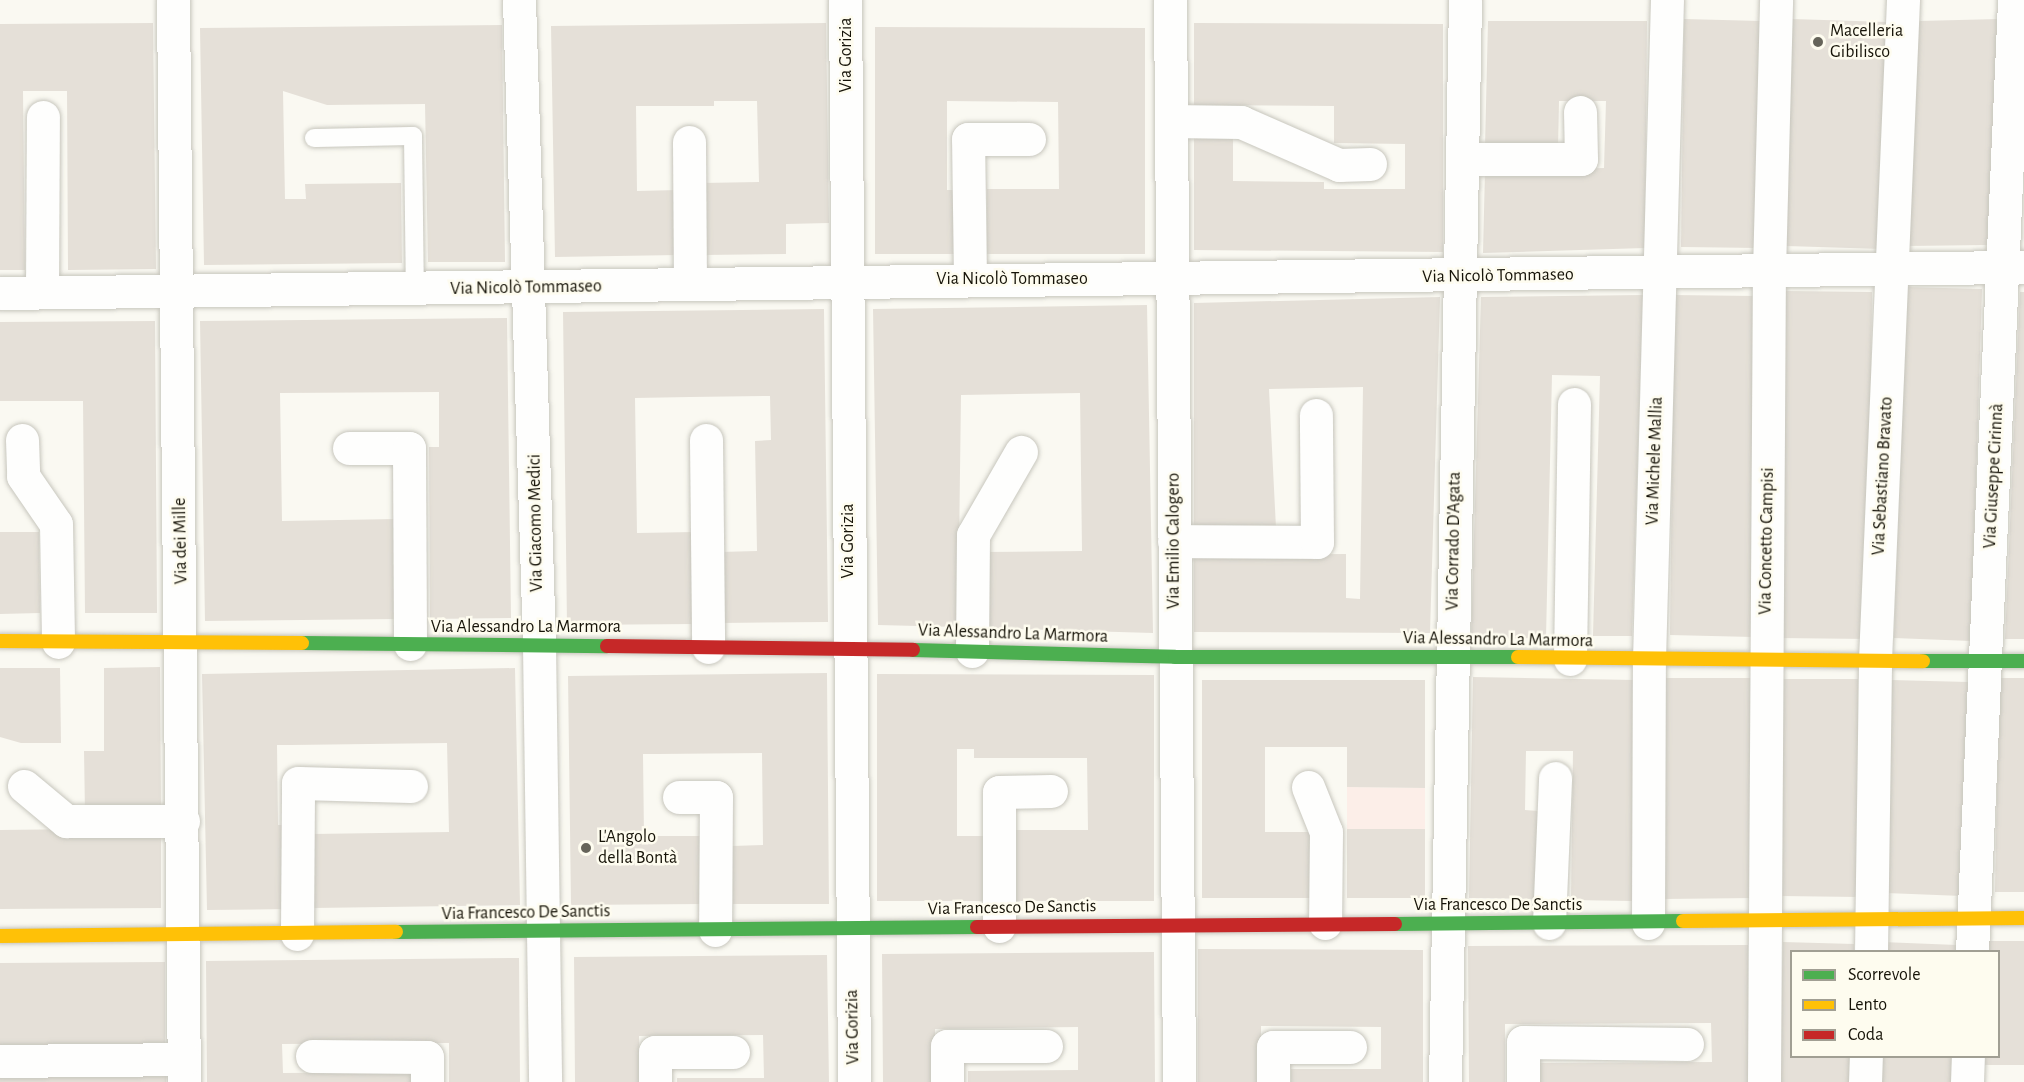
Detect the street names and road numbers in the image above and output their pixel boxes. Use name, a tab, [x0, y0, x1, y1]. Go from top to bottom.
street label: Via Gorizia	[835, 17, 857, 93]
street label: Via Nicolò Tommaseo	[1422, 264, 1574, 288]
street label: Via Nicolò Tommaseo	[936, 268, 1088, 290]
street label: Via Nicolò Tommaseo	[450, 276, 602, 300]
street label: Via Michele Mallia	[1642, 396, 1668, 526]
street label: Via Sebastiano Bravato	[1868, 396, 1898, 556]
street label: Via Giuseppe Cirinnà	[1979, 403, 2009, 549]
street label: Via Giacomo Medici	[524, 454, 548, 592]
street label: Via Concetto Campisi	[1755, 467, 1779, 615]
street label: Via Corrado D'Agata	[1442, 471, 1466, 611]
street label: Via Emilio Calogero	[1163, 473, 1185, 609]
street label: Via dei Mille	[169, 498, 193, 584]
street label: Via Gorizia	[837, 503, 859, 579]
street label: Via Alessandro La Marmora	[431, 616, 621, 638]
street label: Via Alessandro La Marmora	[917, 620, 1109, 648]
street label: Via Alessandro La Marmora	[1403, 628, 1593, 652]
street label: Via Francesco De Sanctis	[1414, 894, 1582, 916]
street label: Via Francesco De Sanctis	[927, 896, 1097, 920]
street label: Via Francesco De Sanctis	[441, 901, 611, 925]
street label: Via Gorizia	[842, 989, 864, 1065]

